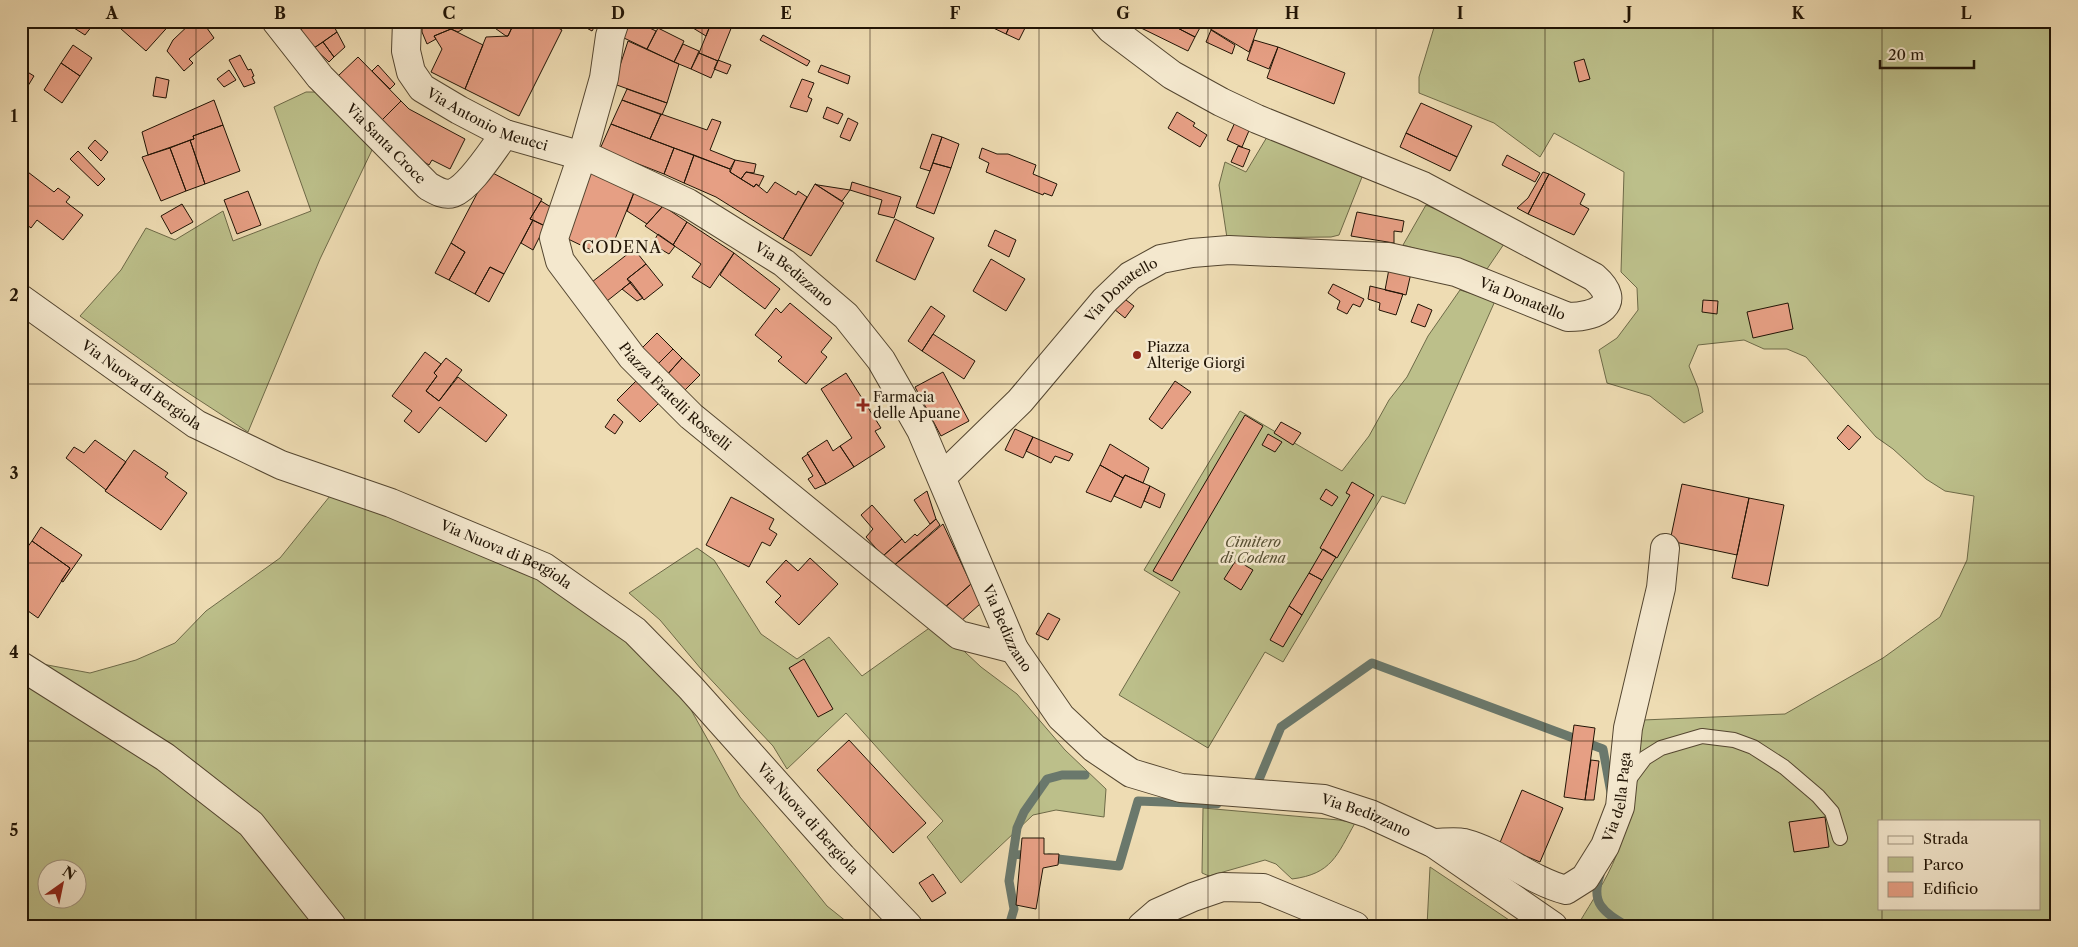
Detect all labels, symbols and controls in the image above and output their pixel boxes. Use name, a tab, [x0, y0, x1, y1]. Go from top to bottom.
text: A	[105, 3, 119, 23]
text: B	[274, 3, 286, 23]
text: C	[443, 3, 455, 23]
text: D	[611, 3, 625, 23]
text: E	[780, 3, 792, 23]
text: F	[950, 3, 961, 23]
text: G	[1116, 3, 1130, 23]
text: H	[1285, 3, 1299, 23]
text: I	[1457, 3, 1464, 23]
text: J	[1623, 3, 1632, 23]
text: K	[1792, 3, 1806, 23]
text: L	[1960, 3, 1972, 23]
scale bar	[1880, 38, 1974, 70]
text: 20 m	[1888, 45, 1924, 64]
street label: Via Antonio Meucci	[422, 83, 550, 155]
street label: Via Santa Croce	[342, 99, 430, 188]
text: 1	[10, 106, 18, 126]
district label: CODENA	[582, 237, 662, 257]
street label: Via Bedizzano	[751, 237, 837, 310]
street label: Via Donatello	[1080, 254, 1161, 327]
street label: Via Donatello	[1476, 273, 1568, 324]
text: 2	[9, 285, 19, 305]
street label: Via Nuova di Bergiola	[77, 335, 205, 434]
place label: Piazza Alterige Giorgi	[1146, 338, 1245, 372]
street label: Piazza Fratelli Rosselli	[615, 339, 735, 454]
marker: Piazza Alterige Giorgi	[1131, 349, 1143, 361]
place label: Farmacia delle Apuane	[873, 388, 960, 422]
marker: Farmacia delle Apuane	[857, 399, 869, 411]
text: 3	[9, 463, 19, 483]
street label: Via Nuova di Bergiola	[437, 515, 576, 593]
park label: Cimitero di Codena	[1220, 533, 1286, 567]
street label: Via Bedizzano	[978, 581, 1036, 675]
text: 4	[9, 642, 19, 662]
street label: Via della Paga	[1598, 750, 1635, 845]
street label: Via Nuova di Bergiola	[753, 758, 863, 878]
street label: Via Bedizzano	[1318, 789, 1414, 841]
text: 5	[10, 820, 19, 840]
legend	[1878, 820, 2040, 910]
text: Strada	[1923, 829, 1969, 848]
text: Parco	[1923, 855, 1964, 874]
north arrow	[38, 860, 88, 910]
text: N	[59, 862, 79, 884]
text: Edificio	[1923, 879, 1978, 898]

